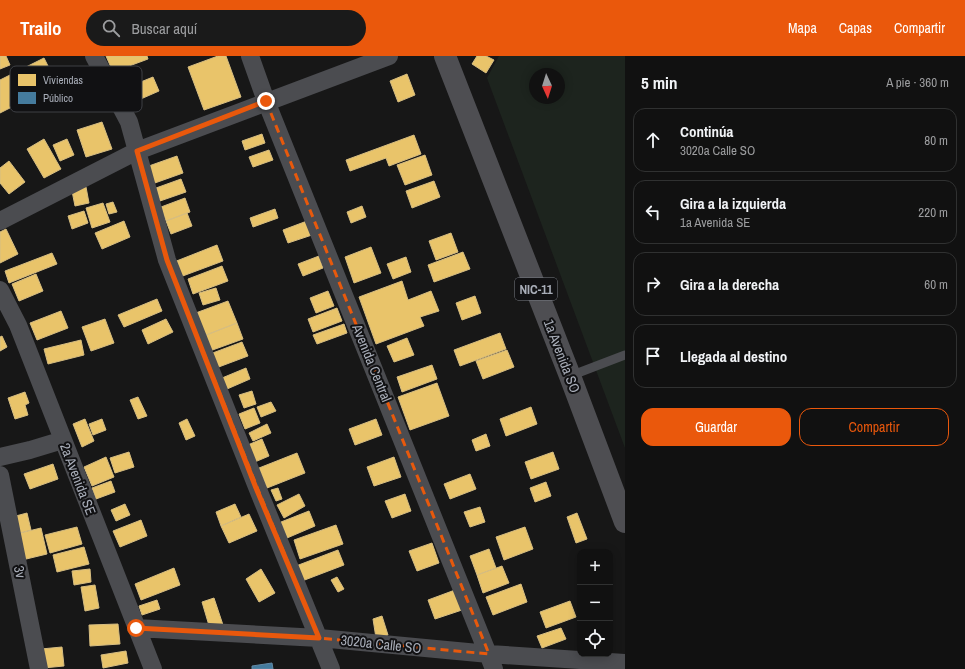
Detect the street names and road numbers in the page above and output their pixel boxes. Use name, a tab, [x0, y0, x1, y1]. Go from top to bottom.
road number: NIC-11	[515, 278, 557, 300]
street label: 1a Avenida SO	[540, 317, 584, 395]
street label: Avenida Central	[348, 321, 396, 404]
street label: 2a Avenida SE	[56, 440, 100, 518]
street label: 3v	[10, 564, 30, 580]
street label: 3020a Calle SO	[340, 631, 422, 657]

